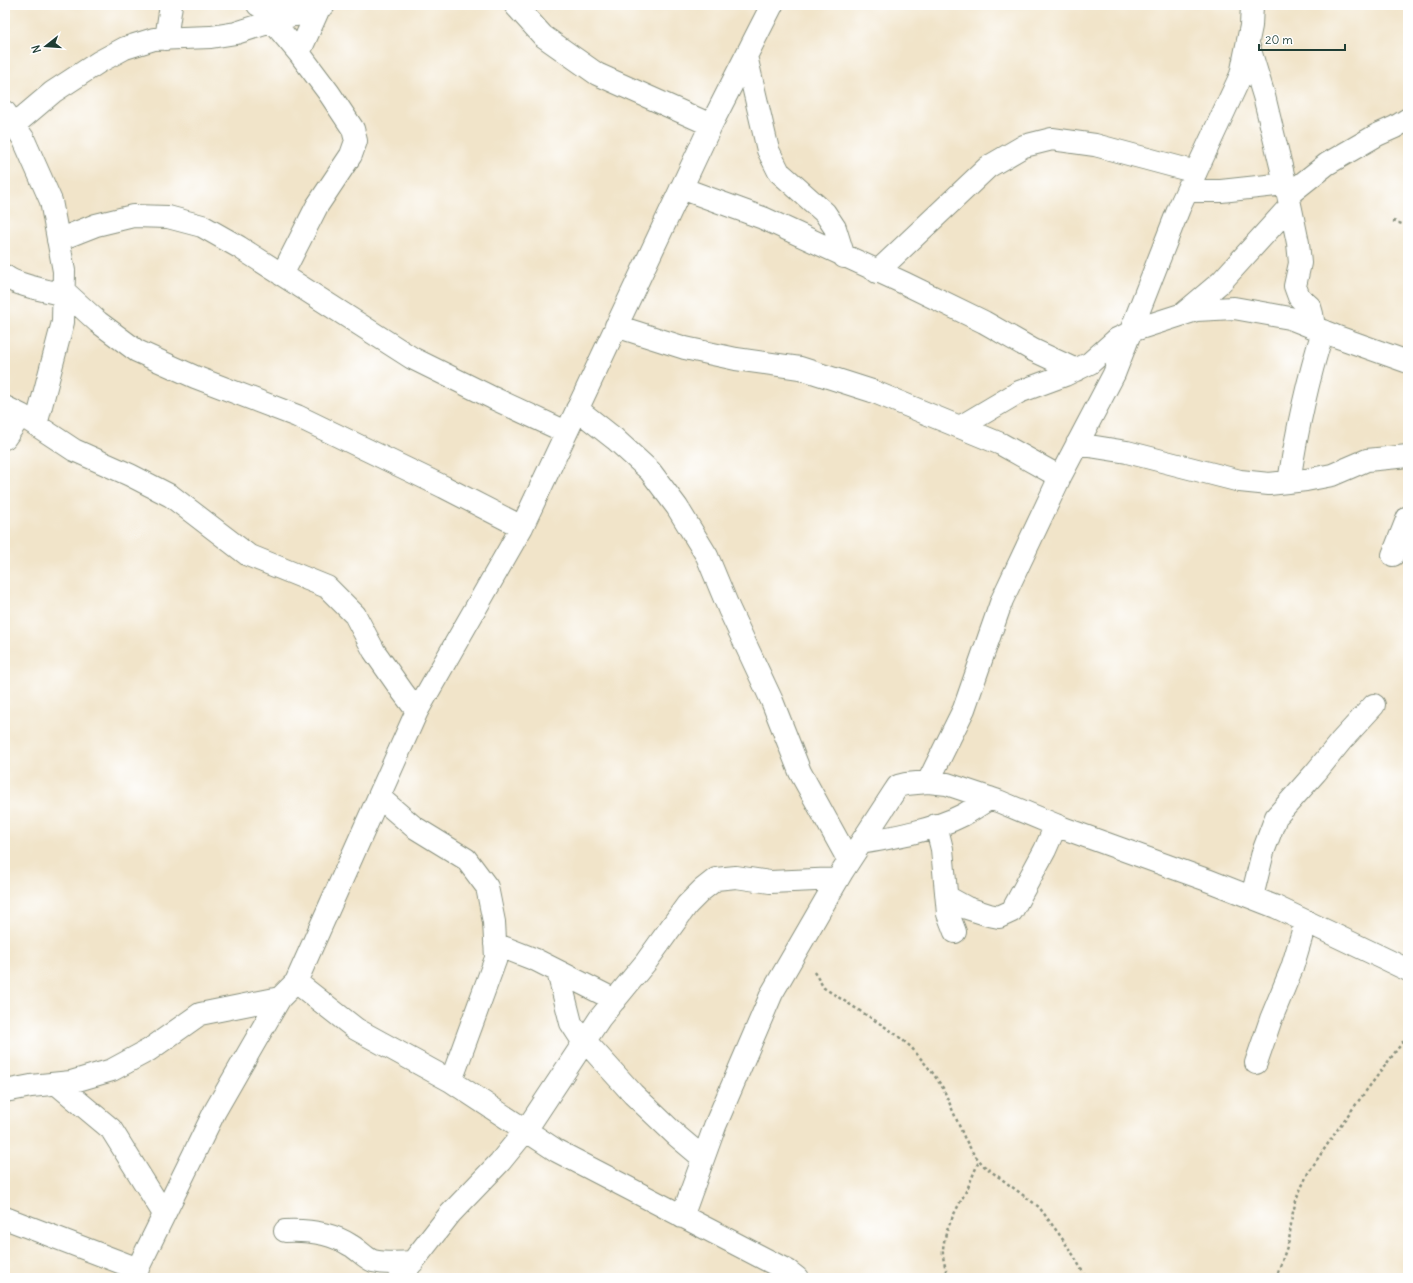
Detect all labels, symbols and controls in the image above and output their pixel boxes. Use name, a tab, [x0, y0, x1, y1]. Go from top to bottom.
north arrow	[26, 26, 66, 66]
scale bar	[1259, 26, 1345, 52]
text: 20 m	[1265, 32, 1293, 47]
text: N	[29, 43, 44, 55]

